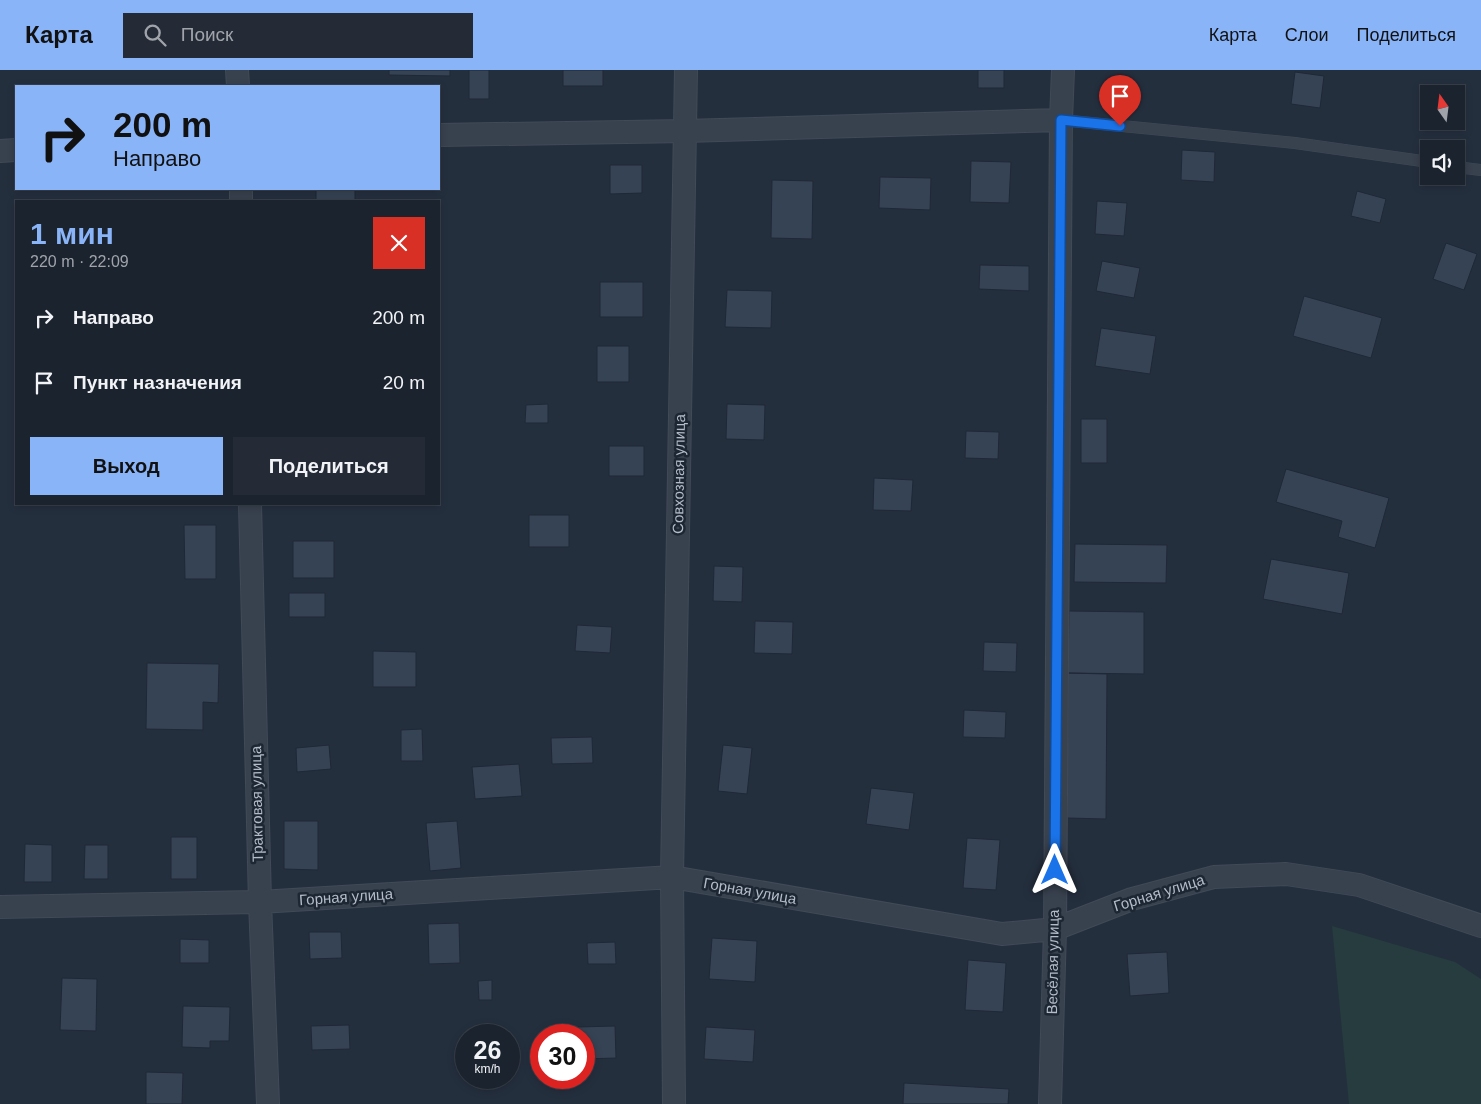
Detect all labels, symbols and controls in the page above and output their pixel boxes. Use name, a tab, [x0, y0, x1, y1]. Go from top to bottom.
search box	[123, 13, 473, 58]
text: Карта	[25, 21, 93, 48]
icon: search	[141, 21, 169, 49]
text: Поиск	[181, 24, 233, 45]
text: Карта	[1209, 25, 1257, 45]
text: Слои	[1285, 25, 1329, 45]
text: Поделиться	[1357, 25, 1456, 45]
pin	[1099, 75, 1141, 126]
icon: arrive	[1106, 82, 1134, 110]
north arrow	[1420, 85, 1465, 130]
map controls	[1420, 85, 1465, 185]
icon: right	[30, 105, 95, 170]
text: 200 m	[113, 105, 212, 144]
button: sound	[1420, 140, 1465, 185]
text: Направо	[113, 146, 201, 171]
text: 1 мин	[30, 217, 114, 250]
button: close	[373, 217, 425, 269]
text: 220 m · 22:09	[30, 253, 129, 270]
icon: right	[30, 304, 58, 332]
text: Направо	[73, 307, 154, 328]
text: 200 m	[372, 307, 425, 328]
icon: arrive	[30, 369, 58, 397]
text: Пункт назначения	[73, 372, 242, 393]
text: 20 m	[383, 372, 425, 393]
street label: Совхозная улица	[669, 413, 688, 534]
button: Выход	[30, 437, 223, 495]
button: Поделиться	[233, 437, 425, 495]
street label: Трактовая улица	[247, 745, 266, 862]
position arrow	[1028, 843, 1080, 895]
street label: Горная улица	[1111, 870, 1207, 914]
street label: Горная улица	[702, 874, 798, 907]
street label: Горная улица	[299, 885, 394, 908]
street label: Весёлая улица	[1043, 909, 1062, 1015]
speed limit sign: 30	[530, 1024, 595, 1089]
text: 26	[474, 1036, 501, 1064]
text: km/h	[474, 1062, 501, 1076]

